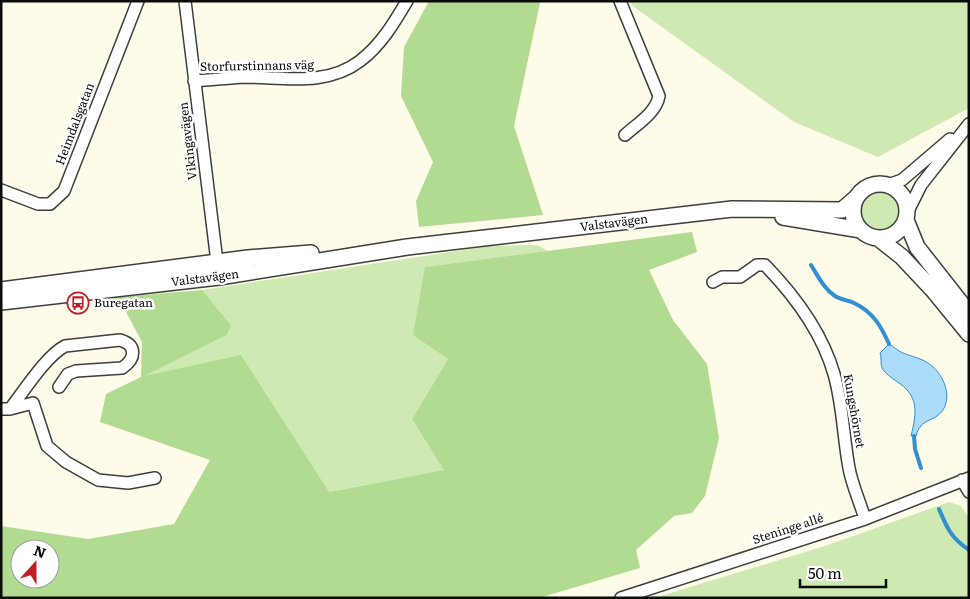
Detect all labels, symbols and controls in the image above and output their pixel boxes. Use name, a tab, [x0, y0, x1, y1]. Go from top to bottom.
street label: Storfurstinnans väg	[200, 55, 315, 75]
street label: Heimdalsgatan	[50, 80, 98, 167]
street label: Vikingavägen	[173, 101, 201, 181]
street label: Valstavägen	[579, 209, 649, 235]
street label: Valstavägen	[170, 264, 240, 290]
bus stop icon: Buregatan	[66, 291, 90, 315]
place label: Buregatan	[94, 293, 153, 311]
street label: Kungshörnet	[840, 372, 870, 450]
street label: Steninge allé	[750, 508, 825, 548]
north arrow	[10, 539, 60, 589]
text: N	[31, 539, 49, 562]
scale bar	[800, 556, 886, 588]
text: 50 m	[808, 561, 842, 584]

